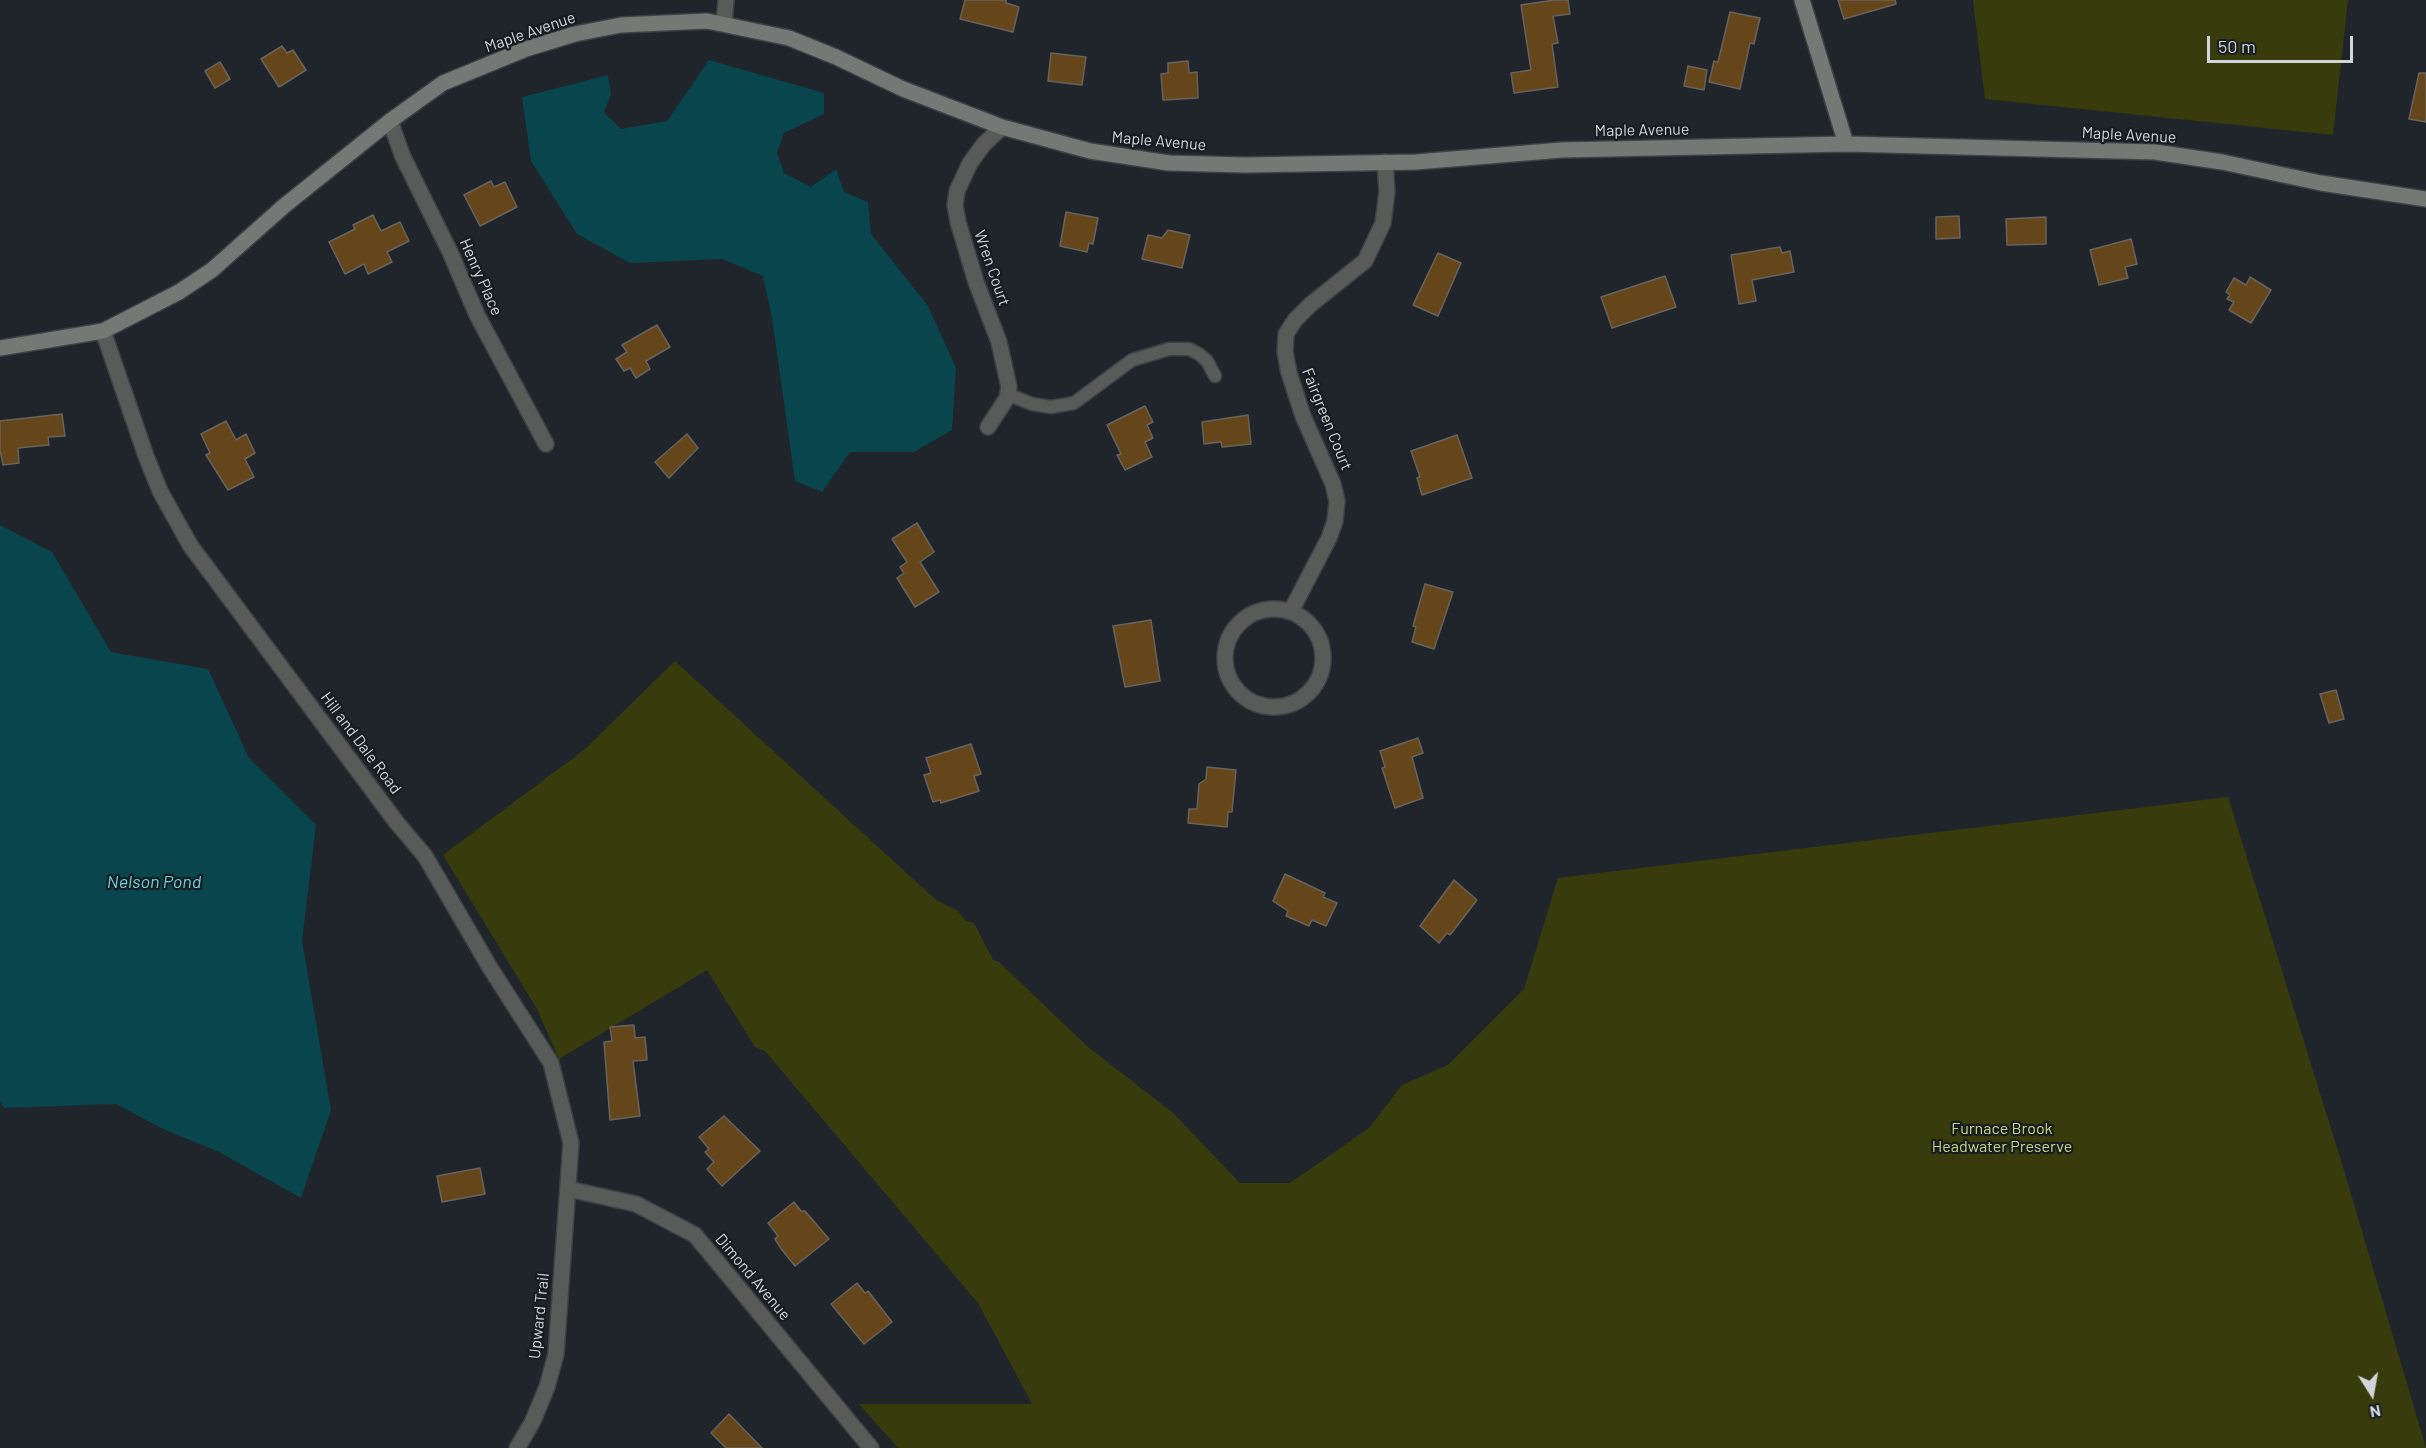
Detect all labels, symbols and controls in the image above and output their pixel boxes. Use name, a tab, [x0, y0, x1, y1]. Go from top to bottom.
street label: Maple Avenue	[482, 8, 578, 56]
scale bar	[2210, 24, 2356, 62]
text: 50 m	[2218, 35, 2256, 57]
street label: Maple Avenue	[1594, 120, 1690, 140]
street label: Maple Avenue	[2081, 123, 2177, 147]
street label: Maple Avenue	[1111, 127, 1207, 155]
street label: Wren Court	[970, 228, 1014, 308]
street label: Henry Place	[455, 235, 507, 319]
street label: Fairgreen Court	[1298, 365, 1356, 473]
street label: Hill and Dale Road	[316, 688, 406, 798]
water label: Nelson Pond	[107, 871, 201, 893]
park label: Furnace Brook Headwater Preserve	[1932, 1119, 2072, 1157]
street label: Dimond Avenue	[711, 1230, 795, 1324]
street label: Upward Trail	[525, 1272, 553, 1360]
north arrow	[2342, 1364, 2402, 1424]
text: N	[2369, 1402, 2383, 1422]

